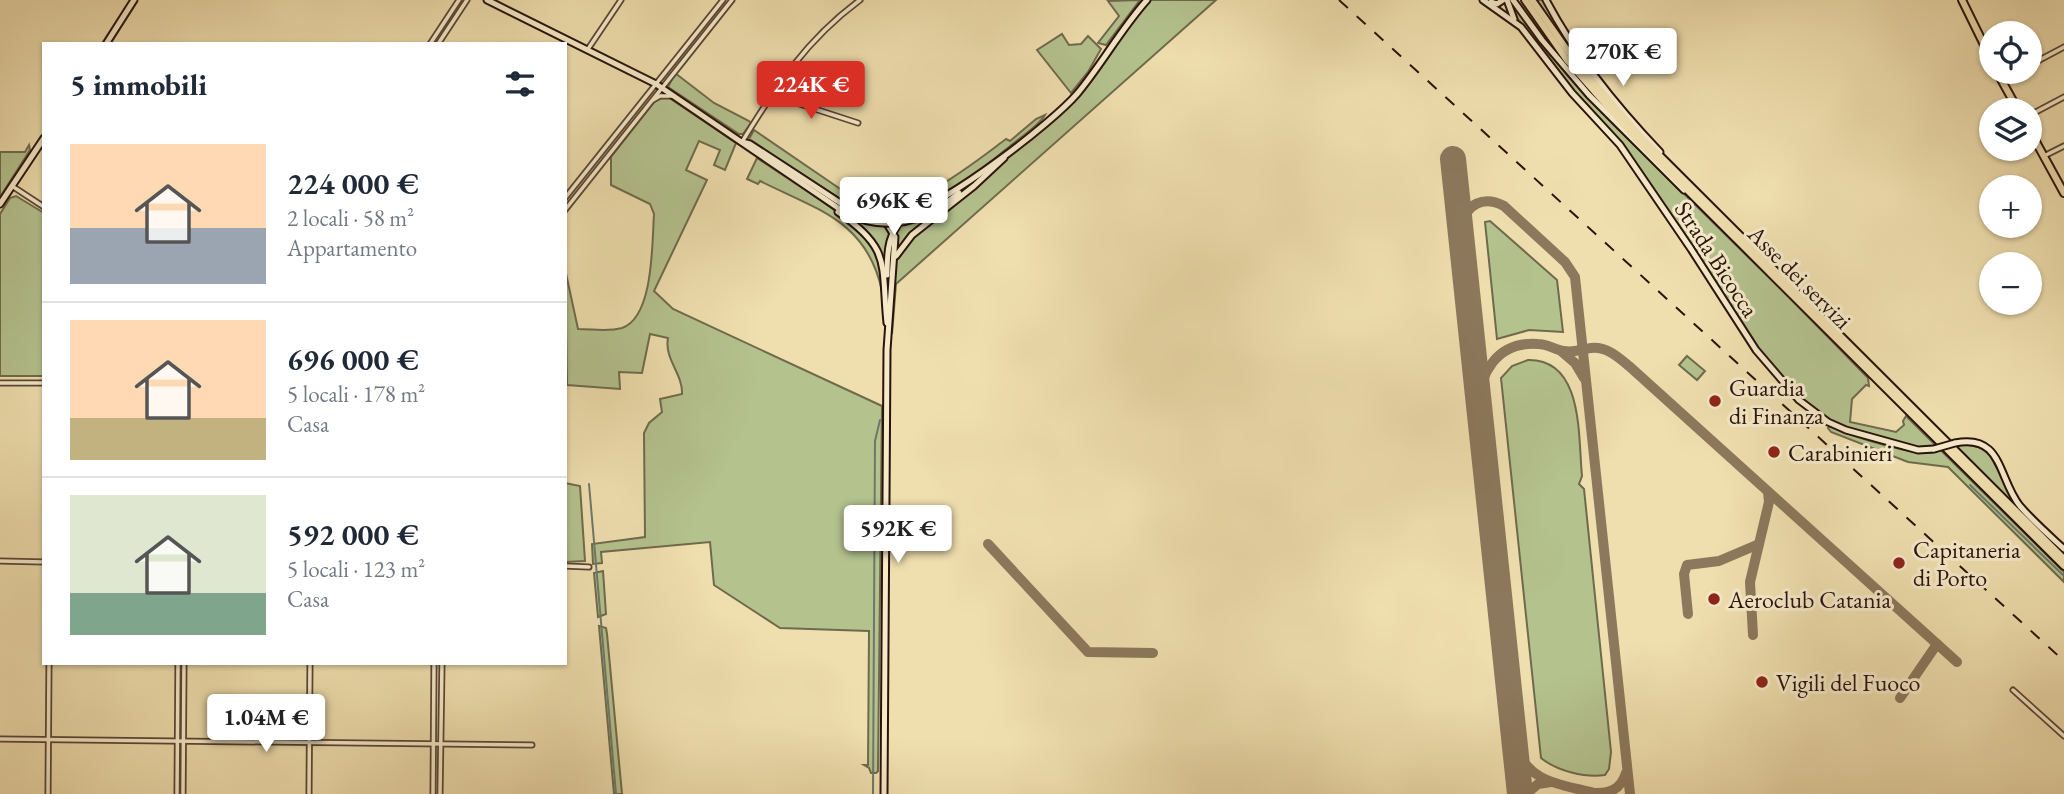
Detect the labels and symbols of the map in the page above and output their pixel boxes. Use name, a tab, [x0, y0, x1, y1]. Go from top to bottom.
pin: 270K €	[1566, 28, 1680, 88]
pin: 224K €	[754, 61, 868, 121]
pin: 696K €	[837, 177, 951, 237]
street label: Strada Bicocca	[1668, 195, 1766, 323]
street label: Asse dei servizi	[1741, 218, 1859, 336]
place label: Guardia di Finanza	[1729, 372, 1824, 431]
marker: Guardia di Finanza	[1707, 393, 1723, 409]
place label: Carabinieri	[1788, 437, 1892, 468]
marker: Carabinieri	[1766, 444, 1782, 460]
pin: 592K €	[841, 505, 955, 565]
place label: Capitaneria di Porto	[1913, 534, 2021, 593]
marker: Capitaneria di Porto	[1891, 555, 1907, 571]
place label: Aeroclub Catania	[1727, 584, 1891, 615]
marker: Aeroclub Catania	[1706, 591, 1722, 607]
place label: Vigili del Fuoco	[1776, 667, 1920, 698]
marker: Vigili del Fuoco	[1754, 674, 1770, 690]
pin: 1.04M €	[201, 694, 331, 754]

